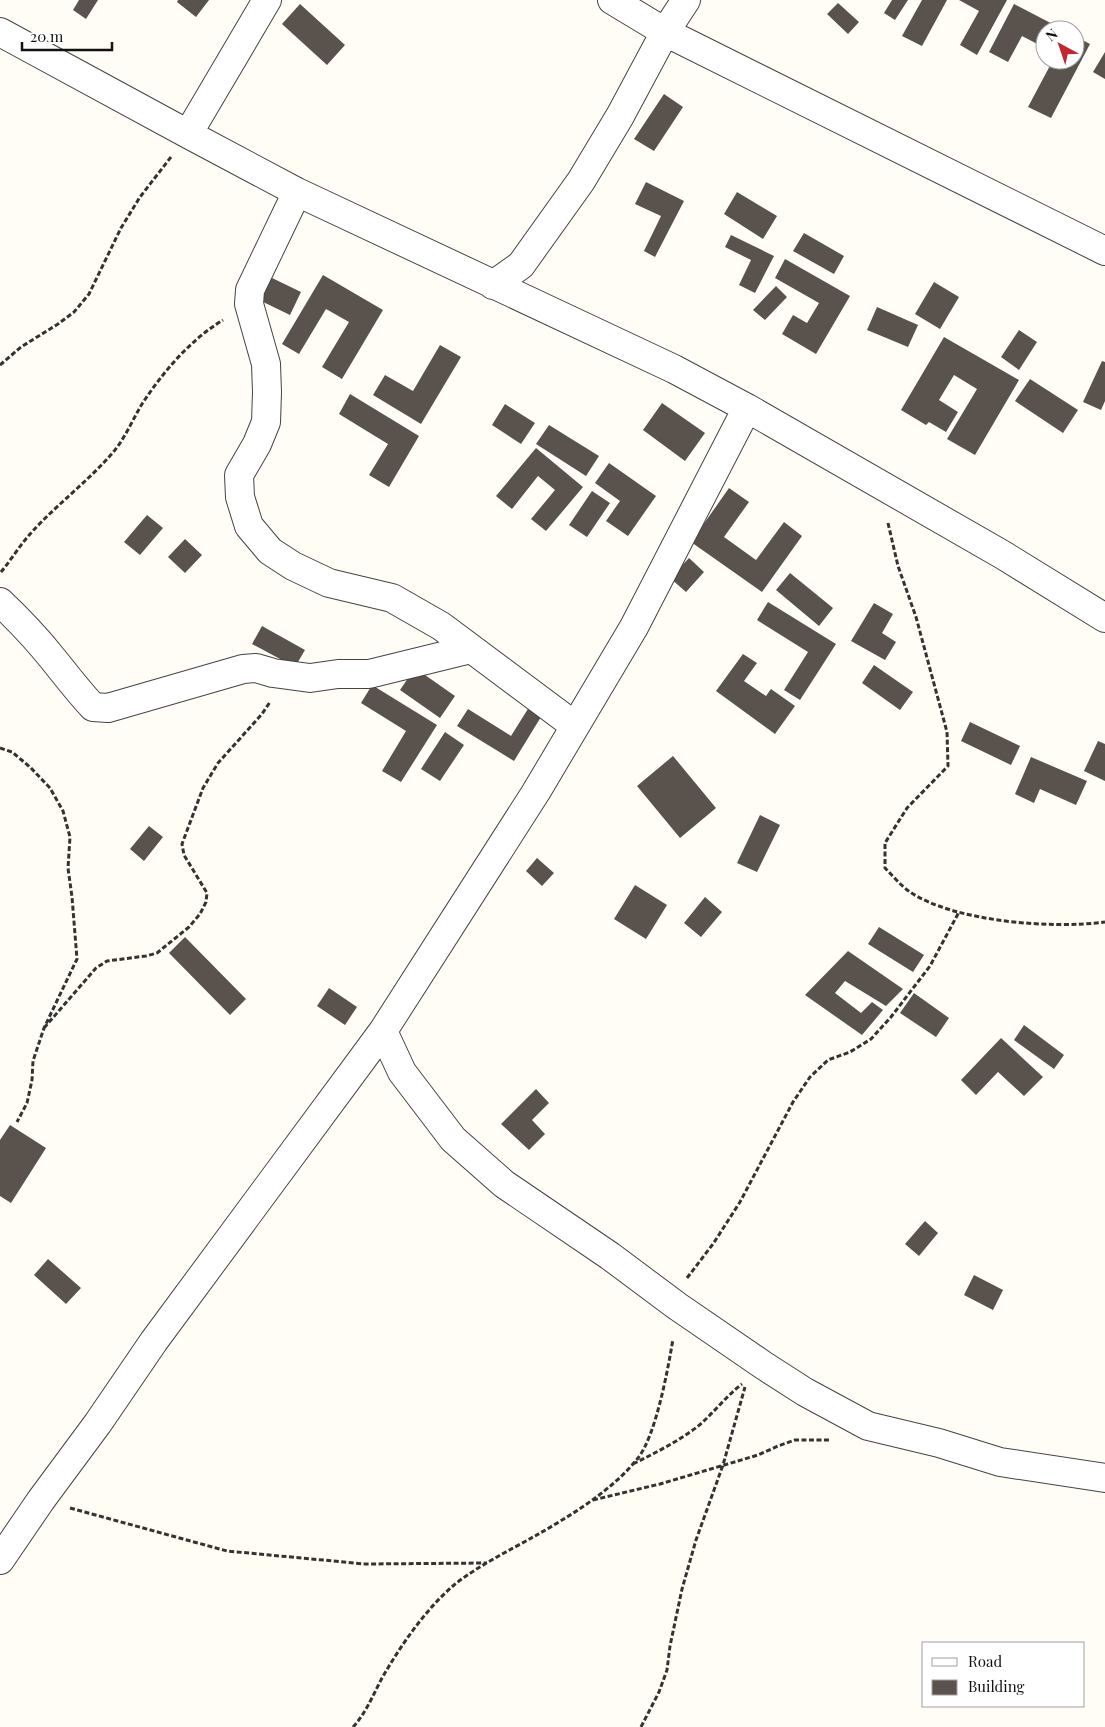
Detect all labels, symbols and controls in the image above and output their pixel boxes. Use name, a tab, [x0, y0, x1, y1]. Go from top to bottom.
scale bar	[22, 20, 112, 52]
north arrow	[1035, 20, 1085, 70]
text: N	[1041, 24, 1061, 45]
text: 20 m	[30, 26, 64, 46]
legend	[922, 1642, 1085, 1707]
text: Road	[968, 1651, 1002, 1671]
text: Building	[968, 1676, 1025, 1696]

